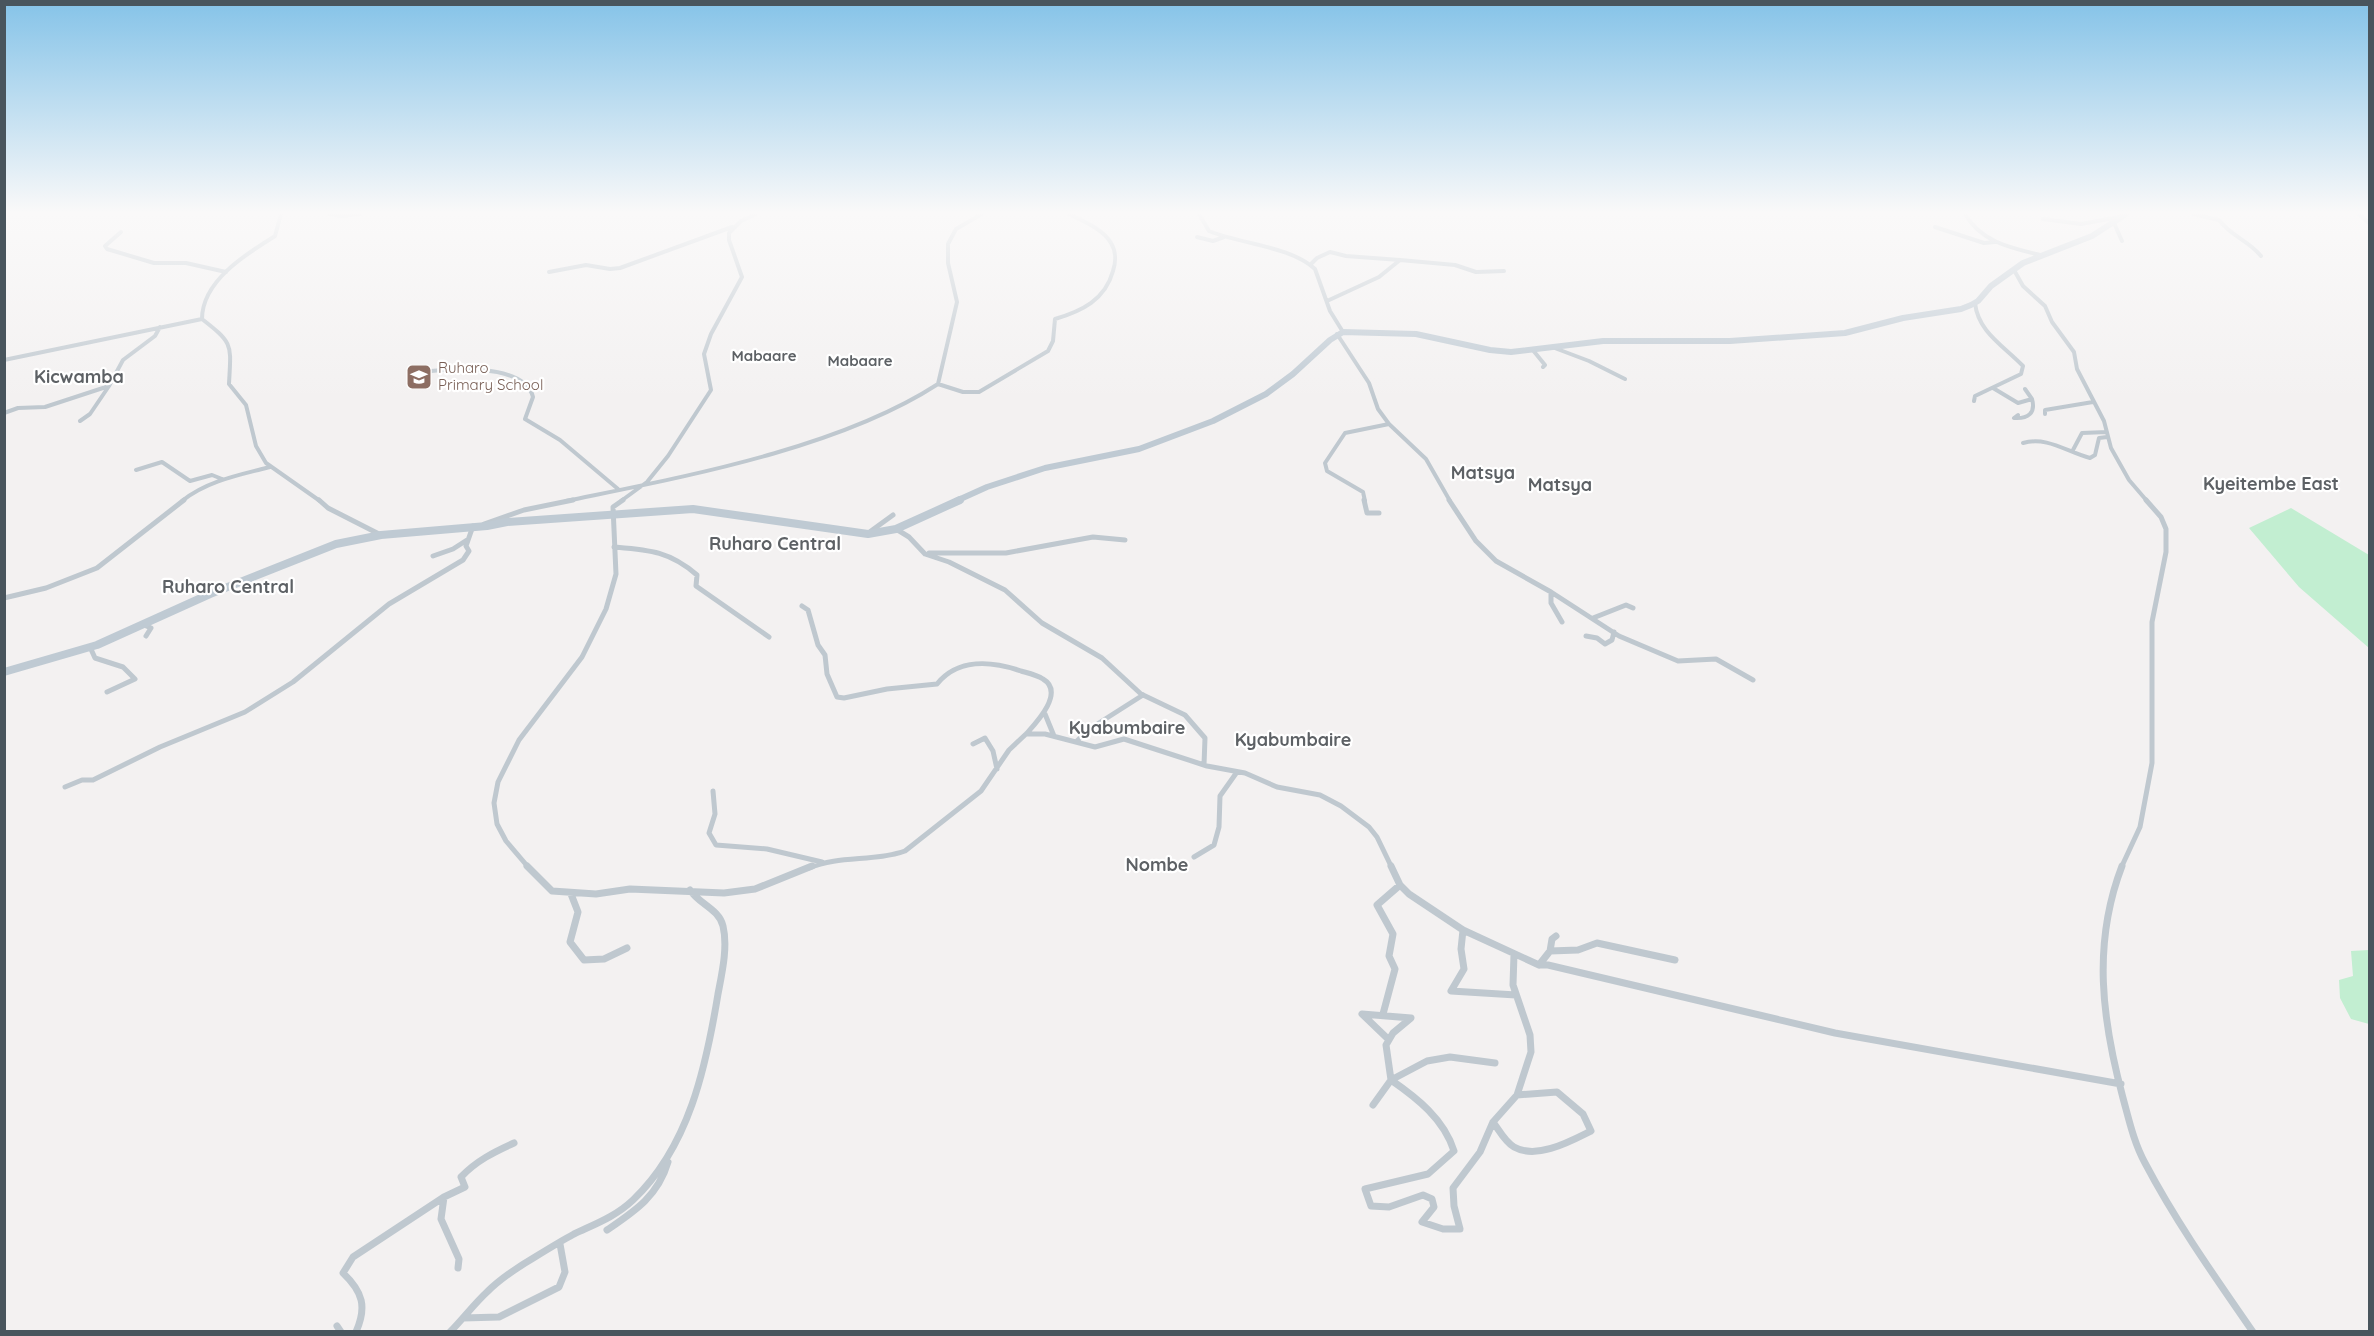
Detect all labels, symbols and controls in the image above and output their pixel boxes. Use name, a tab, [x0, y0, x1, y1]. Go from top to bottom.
district label: Mabaare	[731, 346, 797, 365]
district label: Mabaare	[827, 351, 893, 370]
place label: Ruharo Primary School	[438, 358, 543, 394]
school or university icon: Ruharo Primary School	[404, 362, 434, 392]
district label: Kicwamba	[34, 365, 124, 388]
district label: Matsya	[1451, 461, 1515, 484]
district label: Kyeitembe East	[2203, 472, 2339, 495]
district label: Matsya	[1528, 473, 1592, 496]
district label: Ruharo Central	[709, 532, 841, 555]
district label: Ruharo Central	[162, 575, 294, 598]
district label: Kyabumbaire	[1069, 716, 1185, 739]
district label: Kyabumbaire	[1235, 728, 1351, 751]
district label: Nombe	[1126, 853, 1188, 876]

